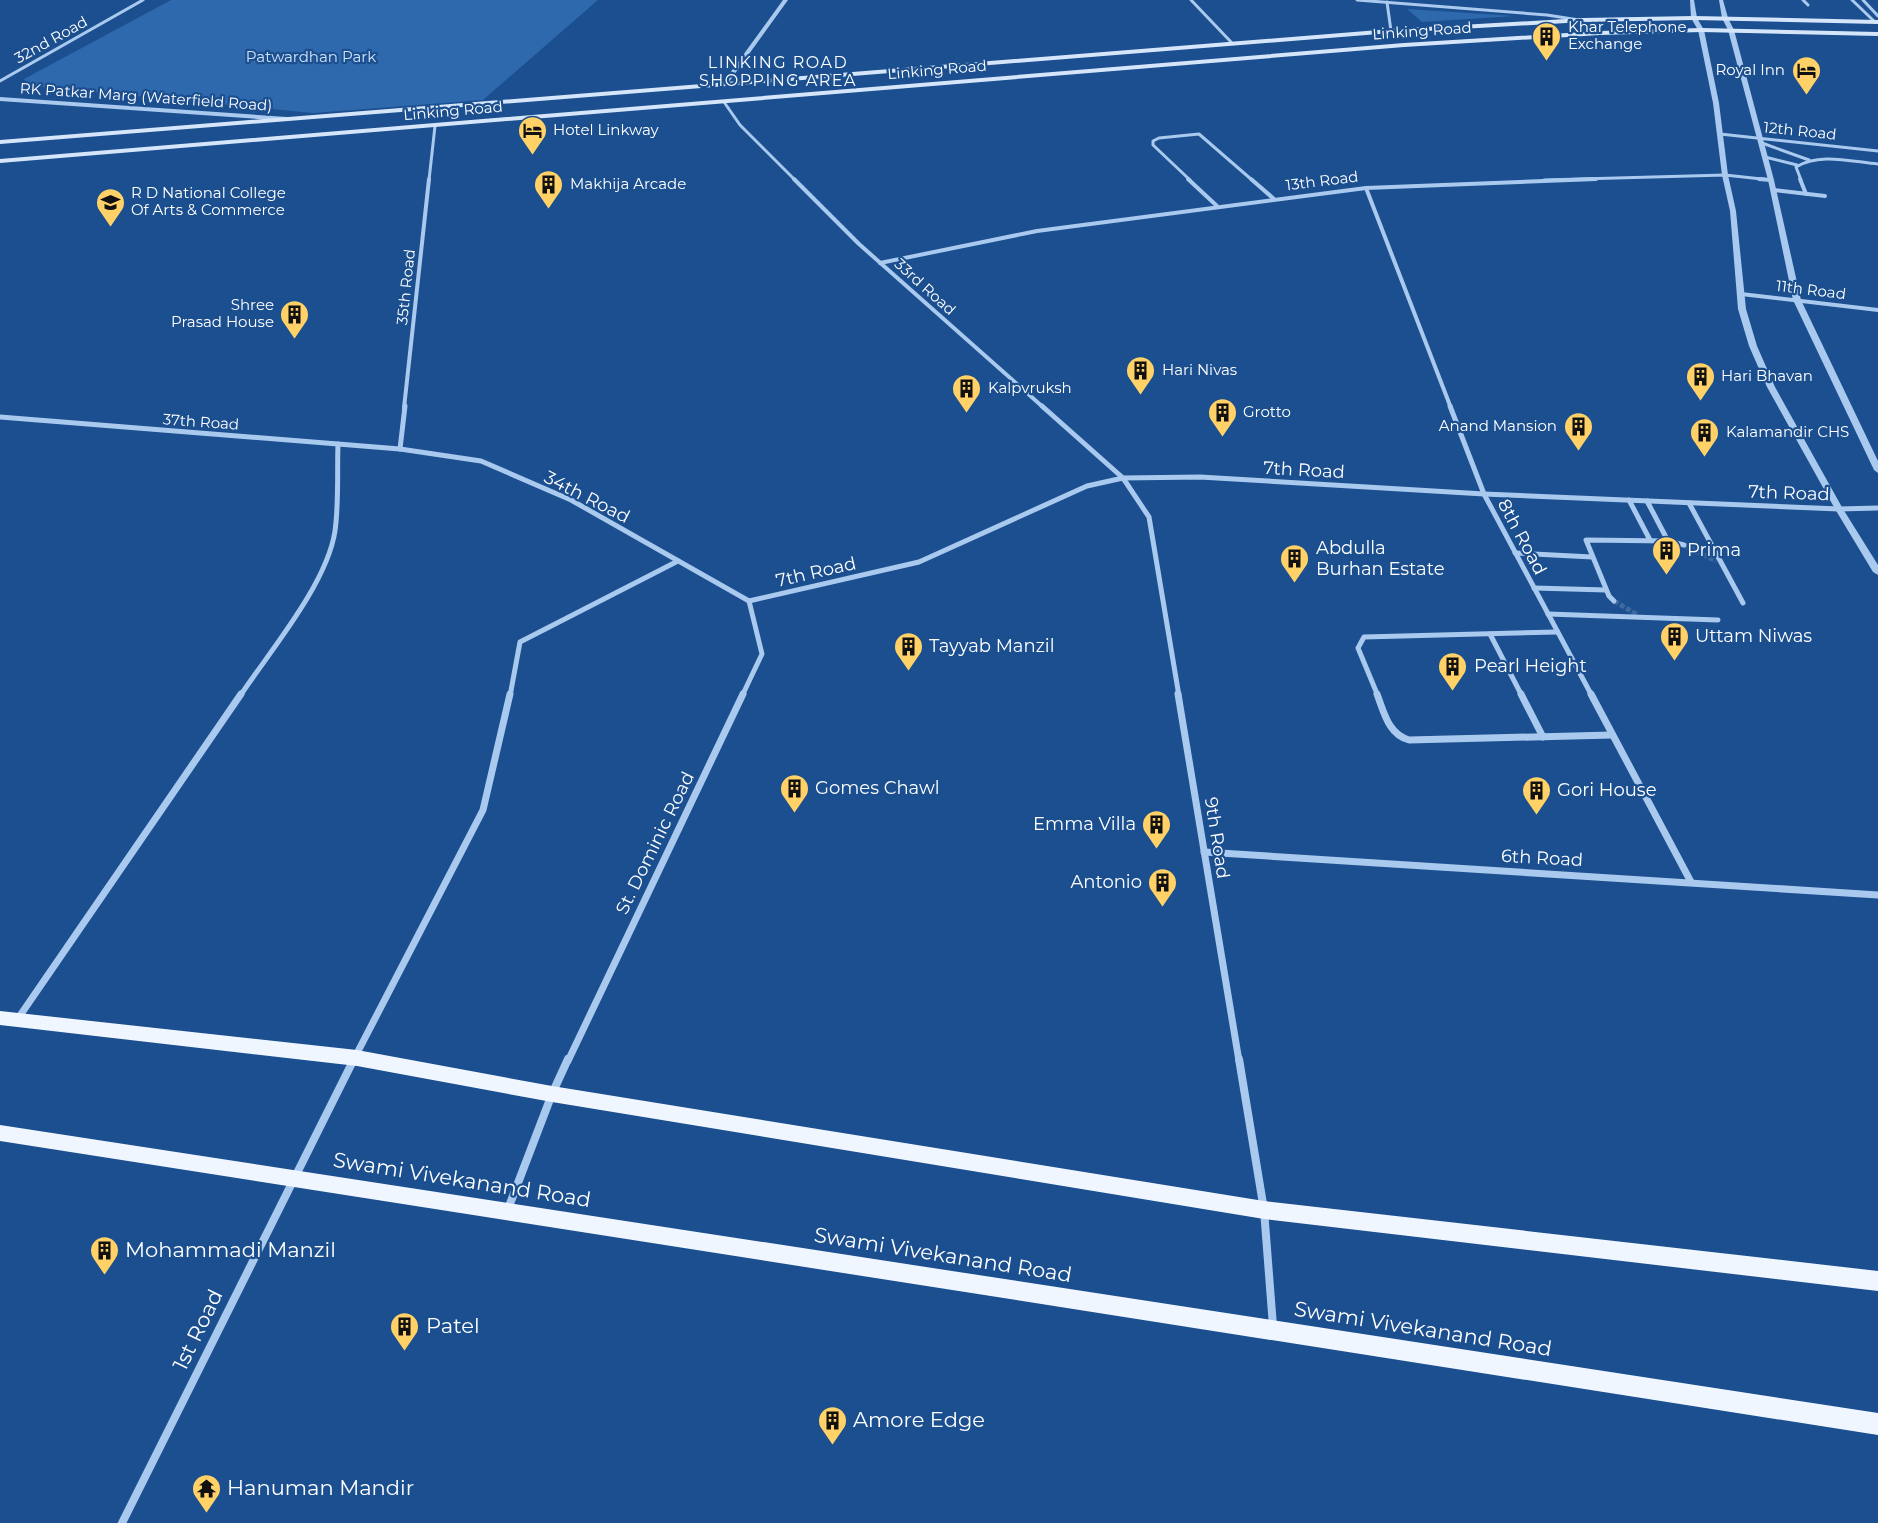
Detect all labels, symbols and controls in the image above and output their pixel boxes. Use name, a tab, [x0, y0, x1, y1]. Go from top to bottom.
street label: 32nd Road	[11, 12, 91, 67]
place label: Khar Telephone Exchange	[1568, 17, 1686, 53]
street label: Linking Road	[1372, 18, 1472, 43]
building icon: Khar Telephone Exchange	[1531, 20, 1563, 62]
park label: Patwardhan Park	[246, 47, 376, 66]
district label: LINKING ROAD SHOPPING AREA	[699, 53, 857, 90]
hotel icon: Royal Inn	[1790, 54, 1822, 96]
street label: Linking Road	[887, 56, 987, 83]
place label: Royal Inn	[1716, 60, 1785, 79]
street label: RK Patkar Marg (Waterfield Road)	[19, 78, 273, 115]
street label: Linking Road	[403, 97, 503, 124]
hotel icon: Hotel Linkway	[516, 114, 548, 156]
street label: 12th Road	[1763, 117, 1838, 144]
place label: Hotel Linkway	[553, 120, 659, 139]
street label: 13th Road	[1284, 167, 1359, 194]
building icon: Makhija Arcade	[533, 168, 565, 210]
place label: Makhija Arcade	[570, 174, 686, 193]
place label: R D National College Of Arts & Commerce	[131, 183, 286, 219]
school or university icon: R D National College Of Arts & Commerce	[94, 186, 126, 228]
street label: 35th Road	[392, 248, 419, 326]
street label: 33rd Road	[891, 254, 960, 319]
street label: 11th Road	[1775, 276, 1847, 303]
place label: Shree Prasad House	[171, 295, 274, 331]
building icon: Shree Prasad House	[279, 298, 311, 340]
building icon: Hari Nivas	[1125, 354, 1157, 396]
place label: Hari Nivas	[1162, 360, 1237, 379]
building icon: Hari Bhavan	[1684, 360, 1716, 402]
place label: Hari Bhavan	[1721, 366, 1813, 385]
building icon: Kalpvruksh	[951, 372, 983, 414]
place label: Kalpvruksh	[988, 378, 1072, 397]
building icon: Grotto	[1206, 396, 1238, 438]
place label: Grotto	[1243, 402, 1291, 421]
street label: 37th Road	[162, 409, 240, 434]
building icon: Anand Mansion	[1562, 410, 1594, 452]
place label: Anand Mansion	[1439, 416, 1557, 435]
building icon: Kalamandir CHS	[1689, 416, 1721, 458]
place label: Kalamandir CHS	[1726, 422, 1849, 441]
street label: 7th Road	[1263, 457, 1345, 483]
street label: 34th Road	[540, 466, 634, 528]
street label: 7th Road	[1748, 481, 1830, 505]
street label: 8th Road	[1493, 495, 1551, 579]
building icon: Prima	[1650, 534, 1682, 576]
place label: Abdulla Burhan Estate	[1316, 537, 1445, 580]
place label: Prima	[1687, 539, 1741, 561]
building icon: Abdulla Burhan Estate	[1279, 542, 1311, 584]
street label: 7th Road	[774, 552, 858, 592]
building icon: Uttam Niwas	[1658, 620, 1690, 662]
place label: Uttam Niwas	[1695, 625, 1812, 647]
building icon: Tayyab Manzil	[892, 630, 924, 672]
place label: Tayyab Manzil	[929, 635, 1055, 657]
building icon: Pearl Height	[1437, 650, 1469, 692]
place label: Pearl Height	[1474, 655, 1587, 677]
street label: St. Dominic Road	[611, 768, 699, 918]
building icon: Gomes Chawl	[778, 772, 810, 814]
building icon: Gori House	[1520, 774, 1552, 816]
place label: Gomes Chawl	[815, 777, 940, 799]
place label: Gori House	[1557, 779, 1657, 801]
street label: 9th Road	[1200, 796, 1234, 880]
building icon: Emma Villa	[1141, 808, 1173, 850]
place label: Emma Villa	[1033, 813, 1136, 835]
street label: 6th Road	[1500, 845, 1584, 871]
building icon: Antonio	[1147, 866, 1179, 908]
place label: Antonio	[1070, 871, 1142, 893]
street label: Swami Vivekanand Road	[332, 1147, 593, 1212]
street label: Swami Vivekanand Road	[813, 1222, 1074, 1287]
building icon: Mohammadi Manzil	[88, 1234, 120, 1276]
place label: Mohammadi Manzil	[125, 1237, 336, 1262]
street label: 1st Road	[167, 1285, 228, 1374]
street label: Swami Vivekanand Road	[1293, 1296, 1554, 1361]
building icon: Patel	[389, 1310, 421, 1352]
place label: Patel	[426, 1313, 480, 1338]
building icon: Amore Edge	[816, 1404, 848, 1446]
place label: Amore Edge	[853, 1407, 985, 1432]
temple icon: Hanuman Mandir	[190, 1472, 222, 1514]
place label: Hanuman Mandir	[227, 1475, 414, 1500]

